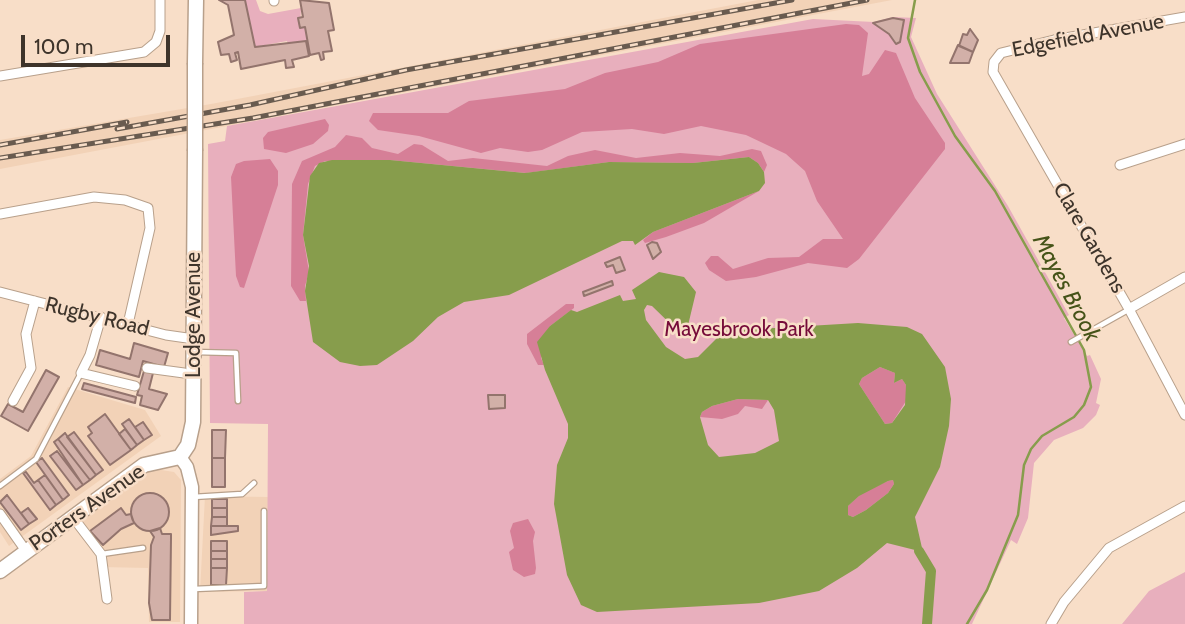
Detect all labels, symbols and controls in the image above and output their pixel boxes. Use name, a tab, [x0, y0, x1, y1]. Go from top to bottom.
street label: Edgefield Avenue	[1010, 9, 1166, 63]
scale bar	[24, 21, 173, 65]
text: 100 m	[34, 34, 93, 59]
street label: Clare Gardens	[1047, 178, 1131, 298]
water label: Mayes Brook	[1026, 230, 1106, 346]
street label: Lodge Avenue	[181, 252, 207, 378]
street label: Rugby Road	[42, 292, 152, 342]
park label: Mayesbrook Park	[664, 317, 814, 343]
street label: Porters Avenue	[25, 459, 149, 557]

